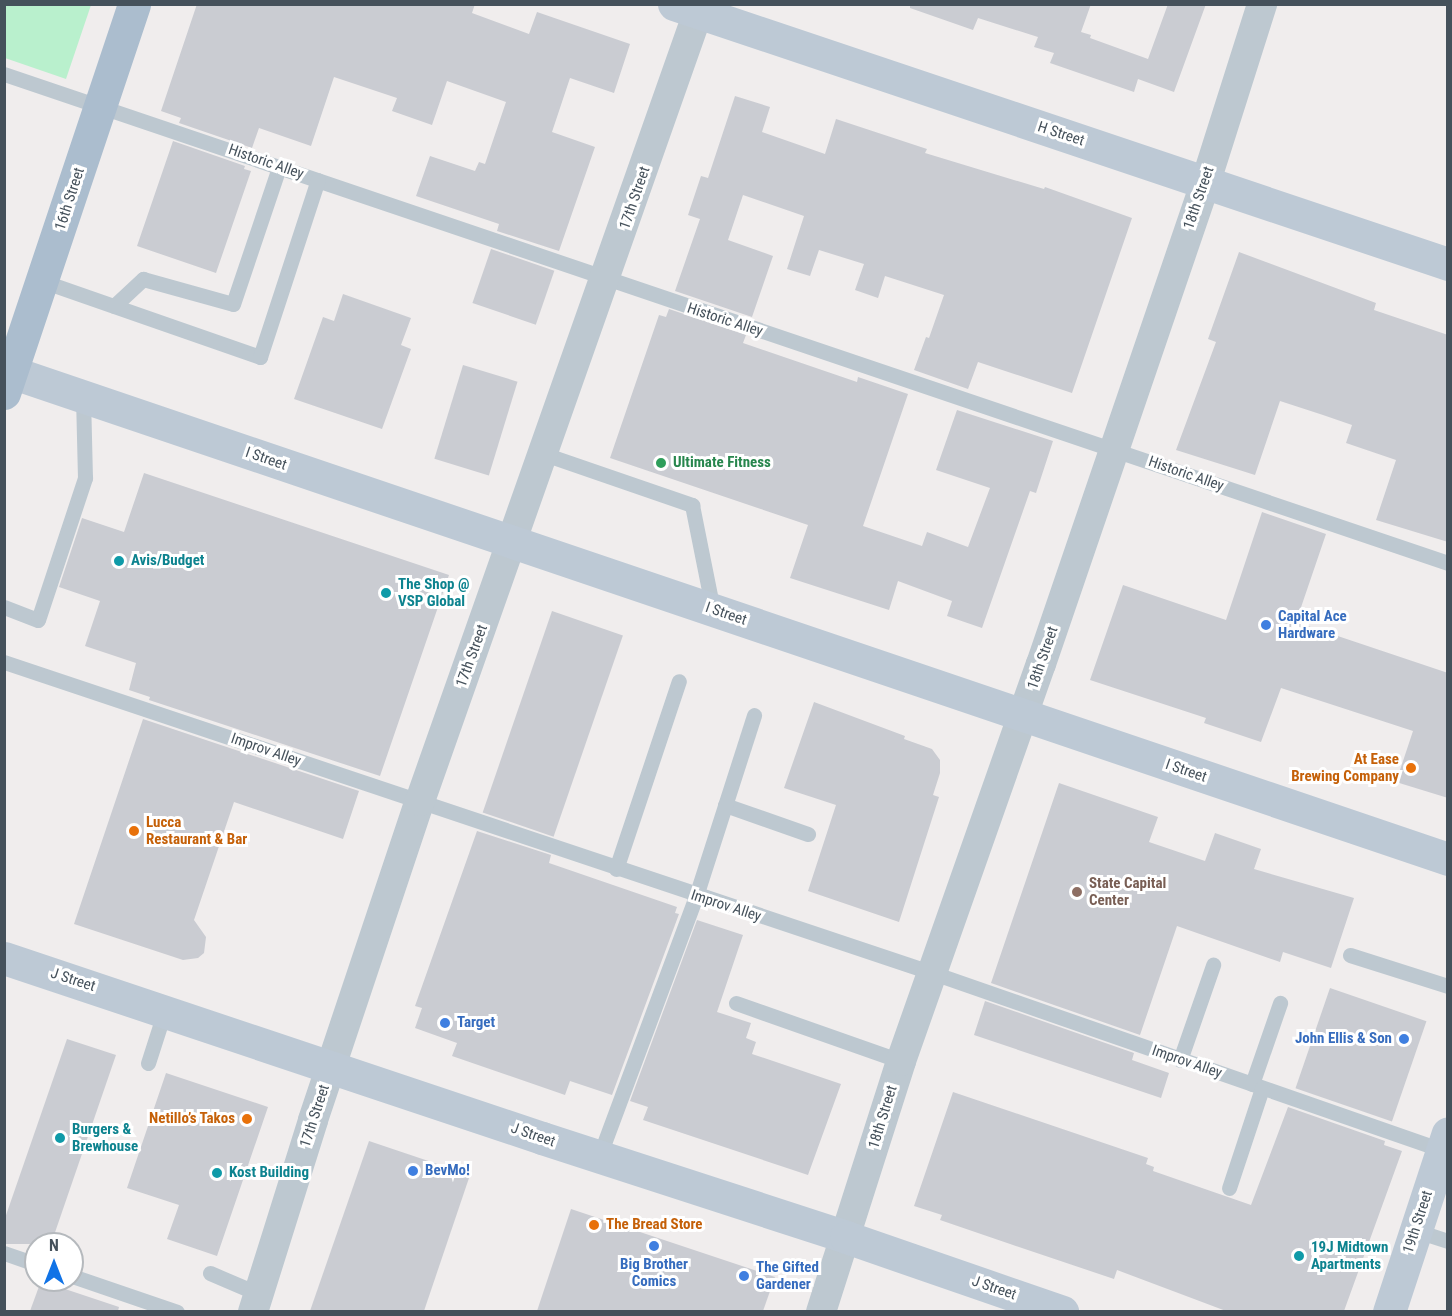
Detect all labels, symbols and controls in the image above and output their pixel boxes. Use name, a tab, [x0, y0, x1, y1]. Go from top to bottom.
street label: H Street	[1035, 118, 1087, 150]
street label: Historic Alley	[226, 141, 306, 183]
street label: 17th Street	[616, 164, 654, 232]
street label: 18th Street	[1180, 164, 1218, 232]
street label: 16th Street	[51, 165, 89, 233]
street label: Historic Alley	[685, 299, 765, 341]
street label: I Street	[243, 444, 289, 474]
street label: Historic Alley	[1146, 453, 1226, 495]
place label: Ultimate Fitness	[673, 454, 771, 472]
marker: Ultimate Fitness	[654, 456, 668, 470]
place label: Avis/Budget	[131, 552, 204, 570]
marker: Avis/Budget	[112, 554, 126, 568]
place label: The Shop @ VSP Global	[398, 575, 469, 610]
marker: The Shop @ VSP Global	[379, 586, 393, 600]
street label: I Street	[703, 599, 749, 629]
place label: Capital Ace Hardware	[1278, 607, 1347, 642]
marker: Capital Ace Hardware	[1259, 618, 1273, 632]
street label: 17th Street	[452, 622, 492, 690]
street label: 18th Street	[1024, 624, 1062, 692]
street label: Improv Alley	[229, 730, 303, 770]
place label: At Ease Brewing Company	[1291, 750, 1399, 785]
street label: I Street	[1163, 756, 1209, 786]
marker: At Ease Brewing Company	[1404, 761, 1418, 775]
place label: Lucca Restaurant & Bar	[146, 813, 247, 848]
marker: Lucca Restaurant & Bar	[127, 824, 141, 838]
place label: State Capital Center	[1089, 874, 1166, 909]
marker: State Capital Center	[1070, 885, 1084, 899]
street label: Improv Alley	[689, 886, 763, 926]
street label: J Street	[48, 964, 98, 996]
place label: Target	[457, 1014, 495, 1032]
marker: Target	[438, 1016, 452, 1030]
place label: John Ellis & Son	[1295, 1030, 1392, 1048]
marker: John Ellis & Son	[1397, 1032, 1411, 1046]
street label: Improv Alley	[1150, 1042, 1224, 1082]
street label: 17th Street	[296, 1082, 334, 1150]
street label: 18th Street	[865, 1083, 901, 1151]
place label: Netillo’s Takos	[149, 1110, 235, 1128]
marker: Netillo’s Takos	[240, 1112, 254, 1126]
street label: J Street	[508, 1119, 558, 1151]
place label: Burgers & Brewhouse	[72, 1120, 138, 1155]
marker: Burgers & Brewhouse	[53, 1131, 67, 1145]
place label: BevMo!	[425, 1162, 470, 1180]
place label: Kost Building	[229, 1164, 309, 1182]
marker: BevMo!	[406, 1164, 420, 1178]
marker: Kost Building	[210, 1166, 224, 1180]
street label: 19th Street	[1399, 1188, 1437, 1256]
place label: The Bread Store	[606, 1216, 702, 1234]
marker: The Bread Store	[587, 1218, 601, 1232]
north arrow	[24, 1232, 84, 1292]
text: N	[49, 1236, 59, 1255]
place label: 19J Midtown Apartments	[1311, 1238, 1388, 1273]
marker: Big Brother Comics	[647, 1239, 661, 1253]
marker: 19J Midtown Apartments	[1292, 1249, 1306, 1263]
place label: Big Brother Comics	[620, 1255, 688, 1290]
place label: The Gifted Gardener	[756, 1258, 819, 1293]
marker: The Gifted Gardener	[737, 1269, 751, 1283]
street label: J Street	[969, 1272, 1019, 1304]

